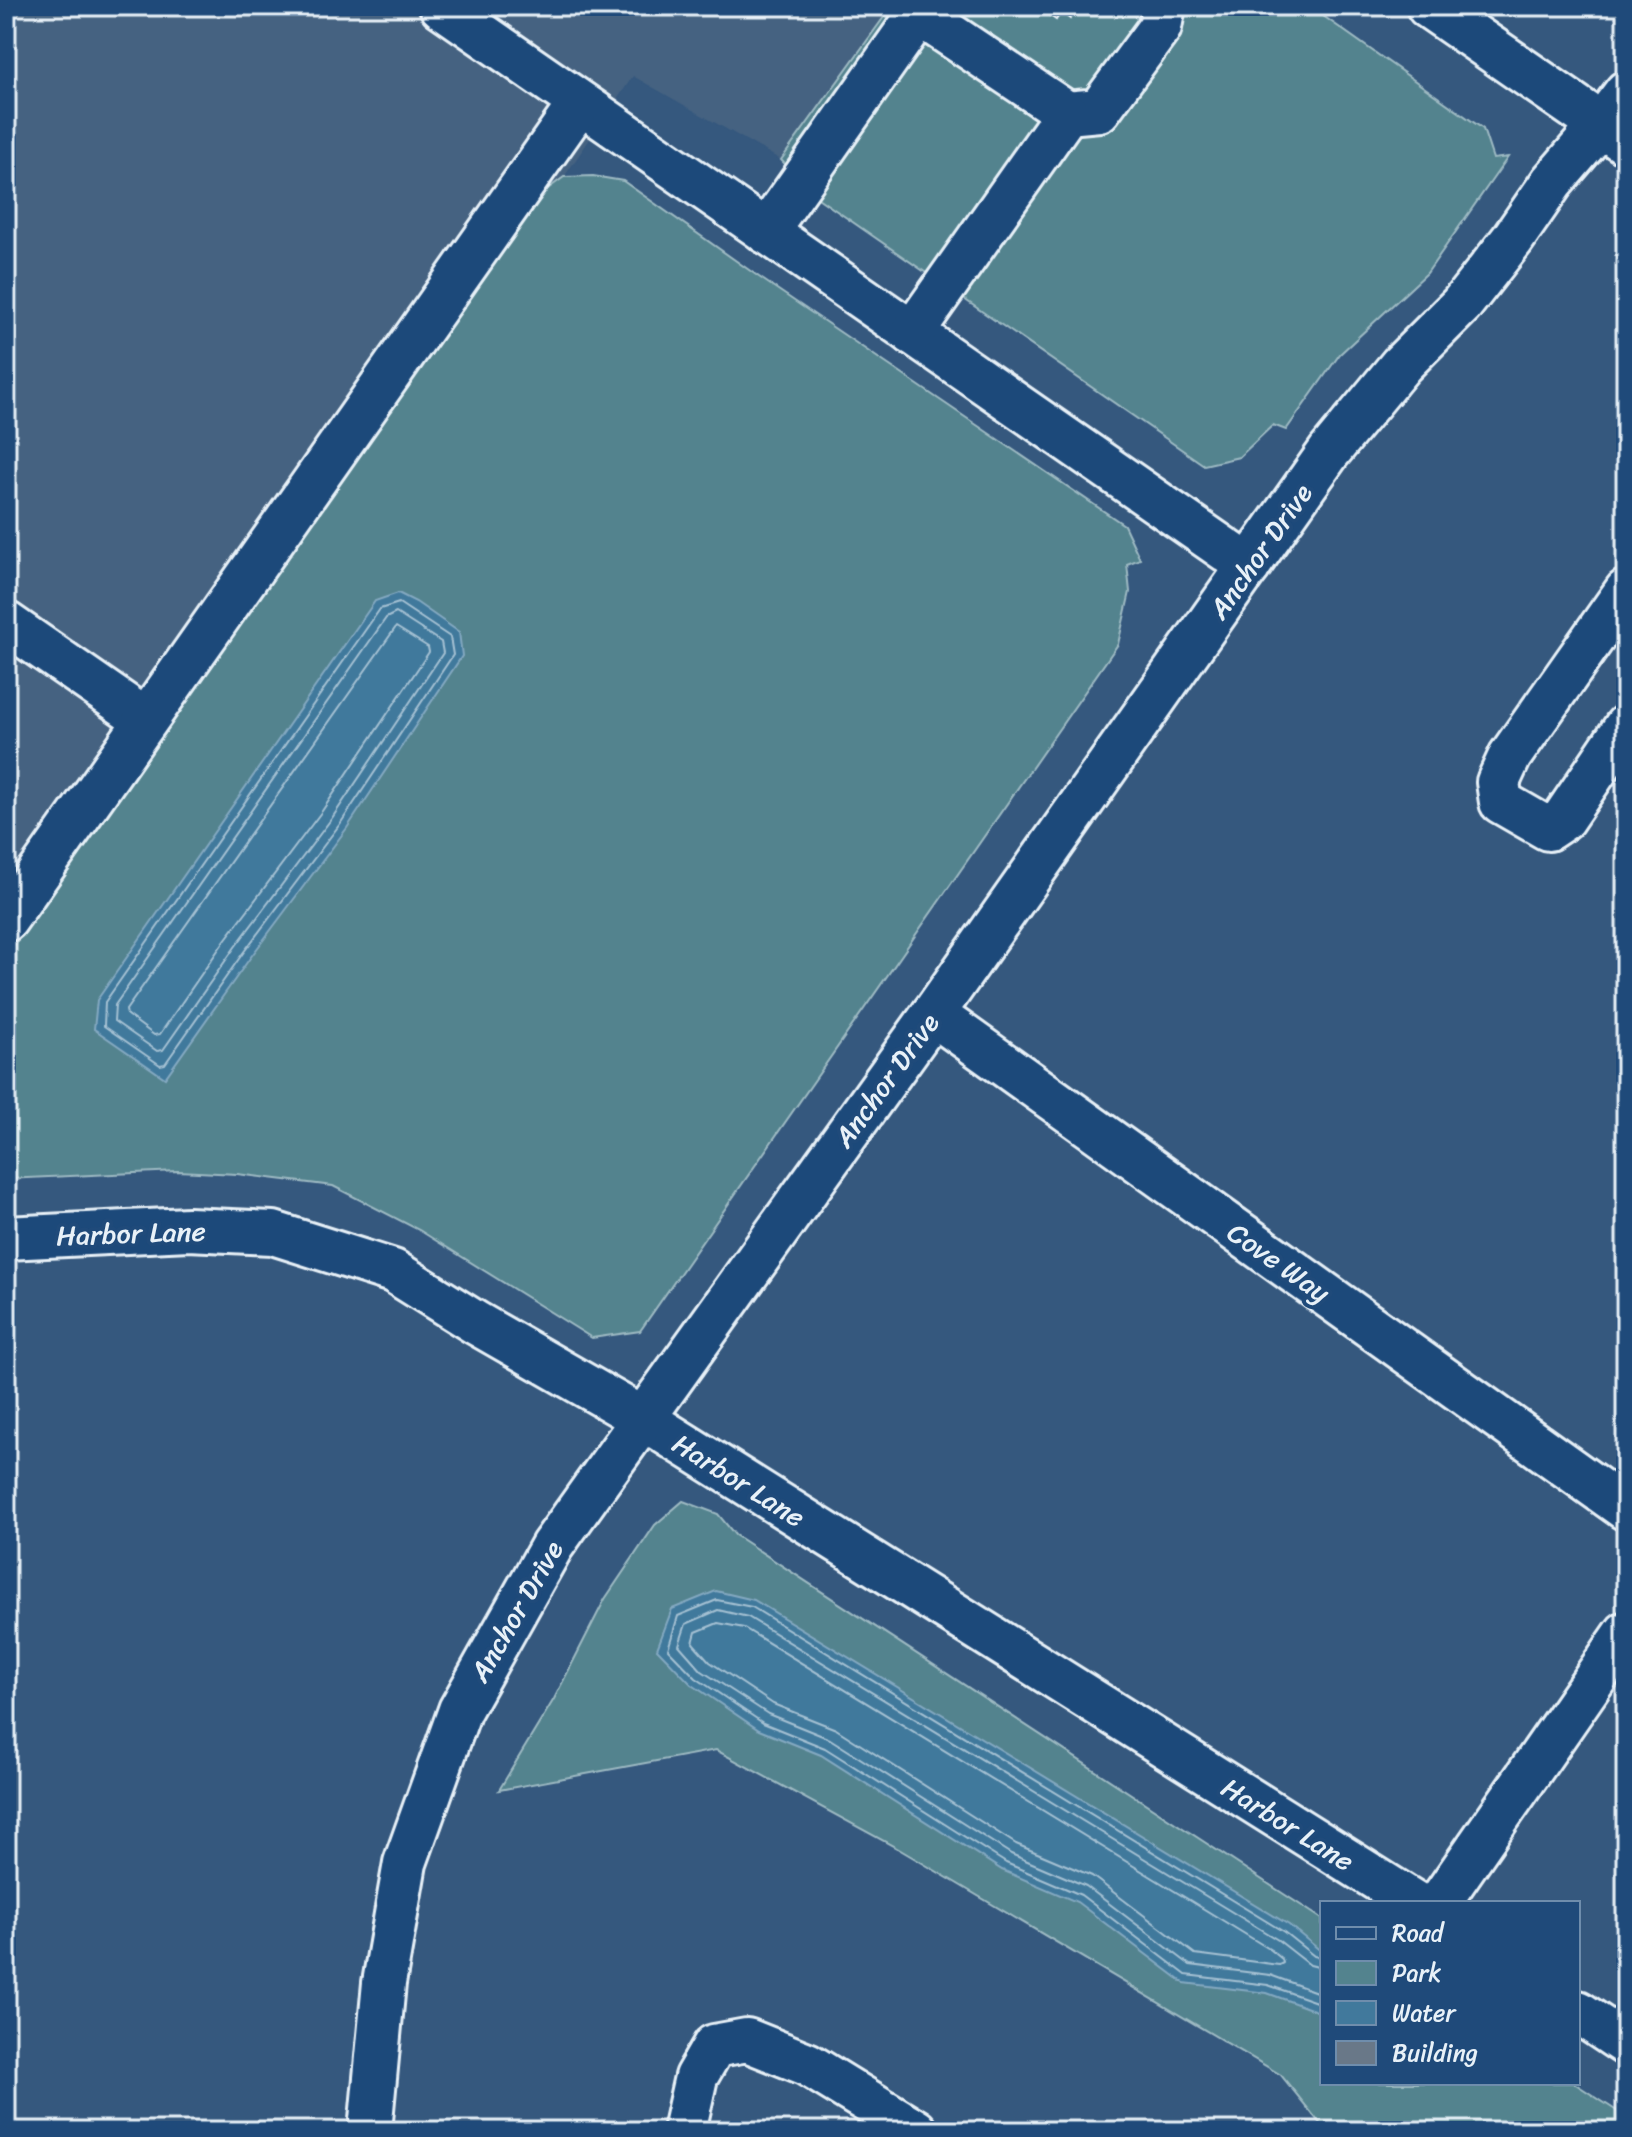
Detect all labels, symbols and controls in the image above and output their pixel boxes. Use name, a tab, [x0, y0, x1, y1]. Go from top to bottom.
street label: Anchor Drive	[1195, 473, 1326, 631]
street label: Anchor Drive	[820, 1002, 953, 1159]
street label: Harbor Lane	[55, 1206, 207, 1261]
street label: Cove Way	[1217, 1209, 1341, 1316]
street label: Harbor Lane	[662, 1420, 815, 1541]
street label: Anchor Drive	[455, 1531, 577, 1693]
street label: Harbor Lane	[1211, 1764, 1364, 1885]
legend	[1320, 1901, 1580, 2085]
text: Road	[1392, 1912, 1446, 1954]
text: Park	[1392, 1952, 1441, 1994]
text: Water	[1392, 1992, 1457, 2034]
text: Building	[1392, 2032, 1478, 2074]

